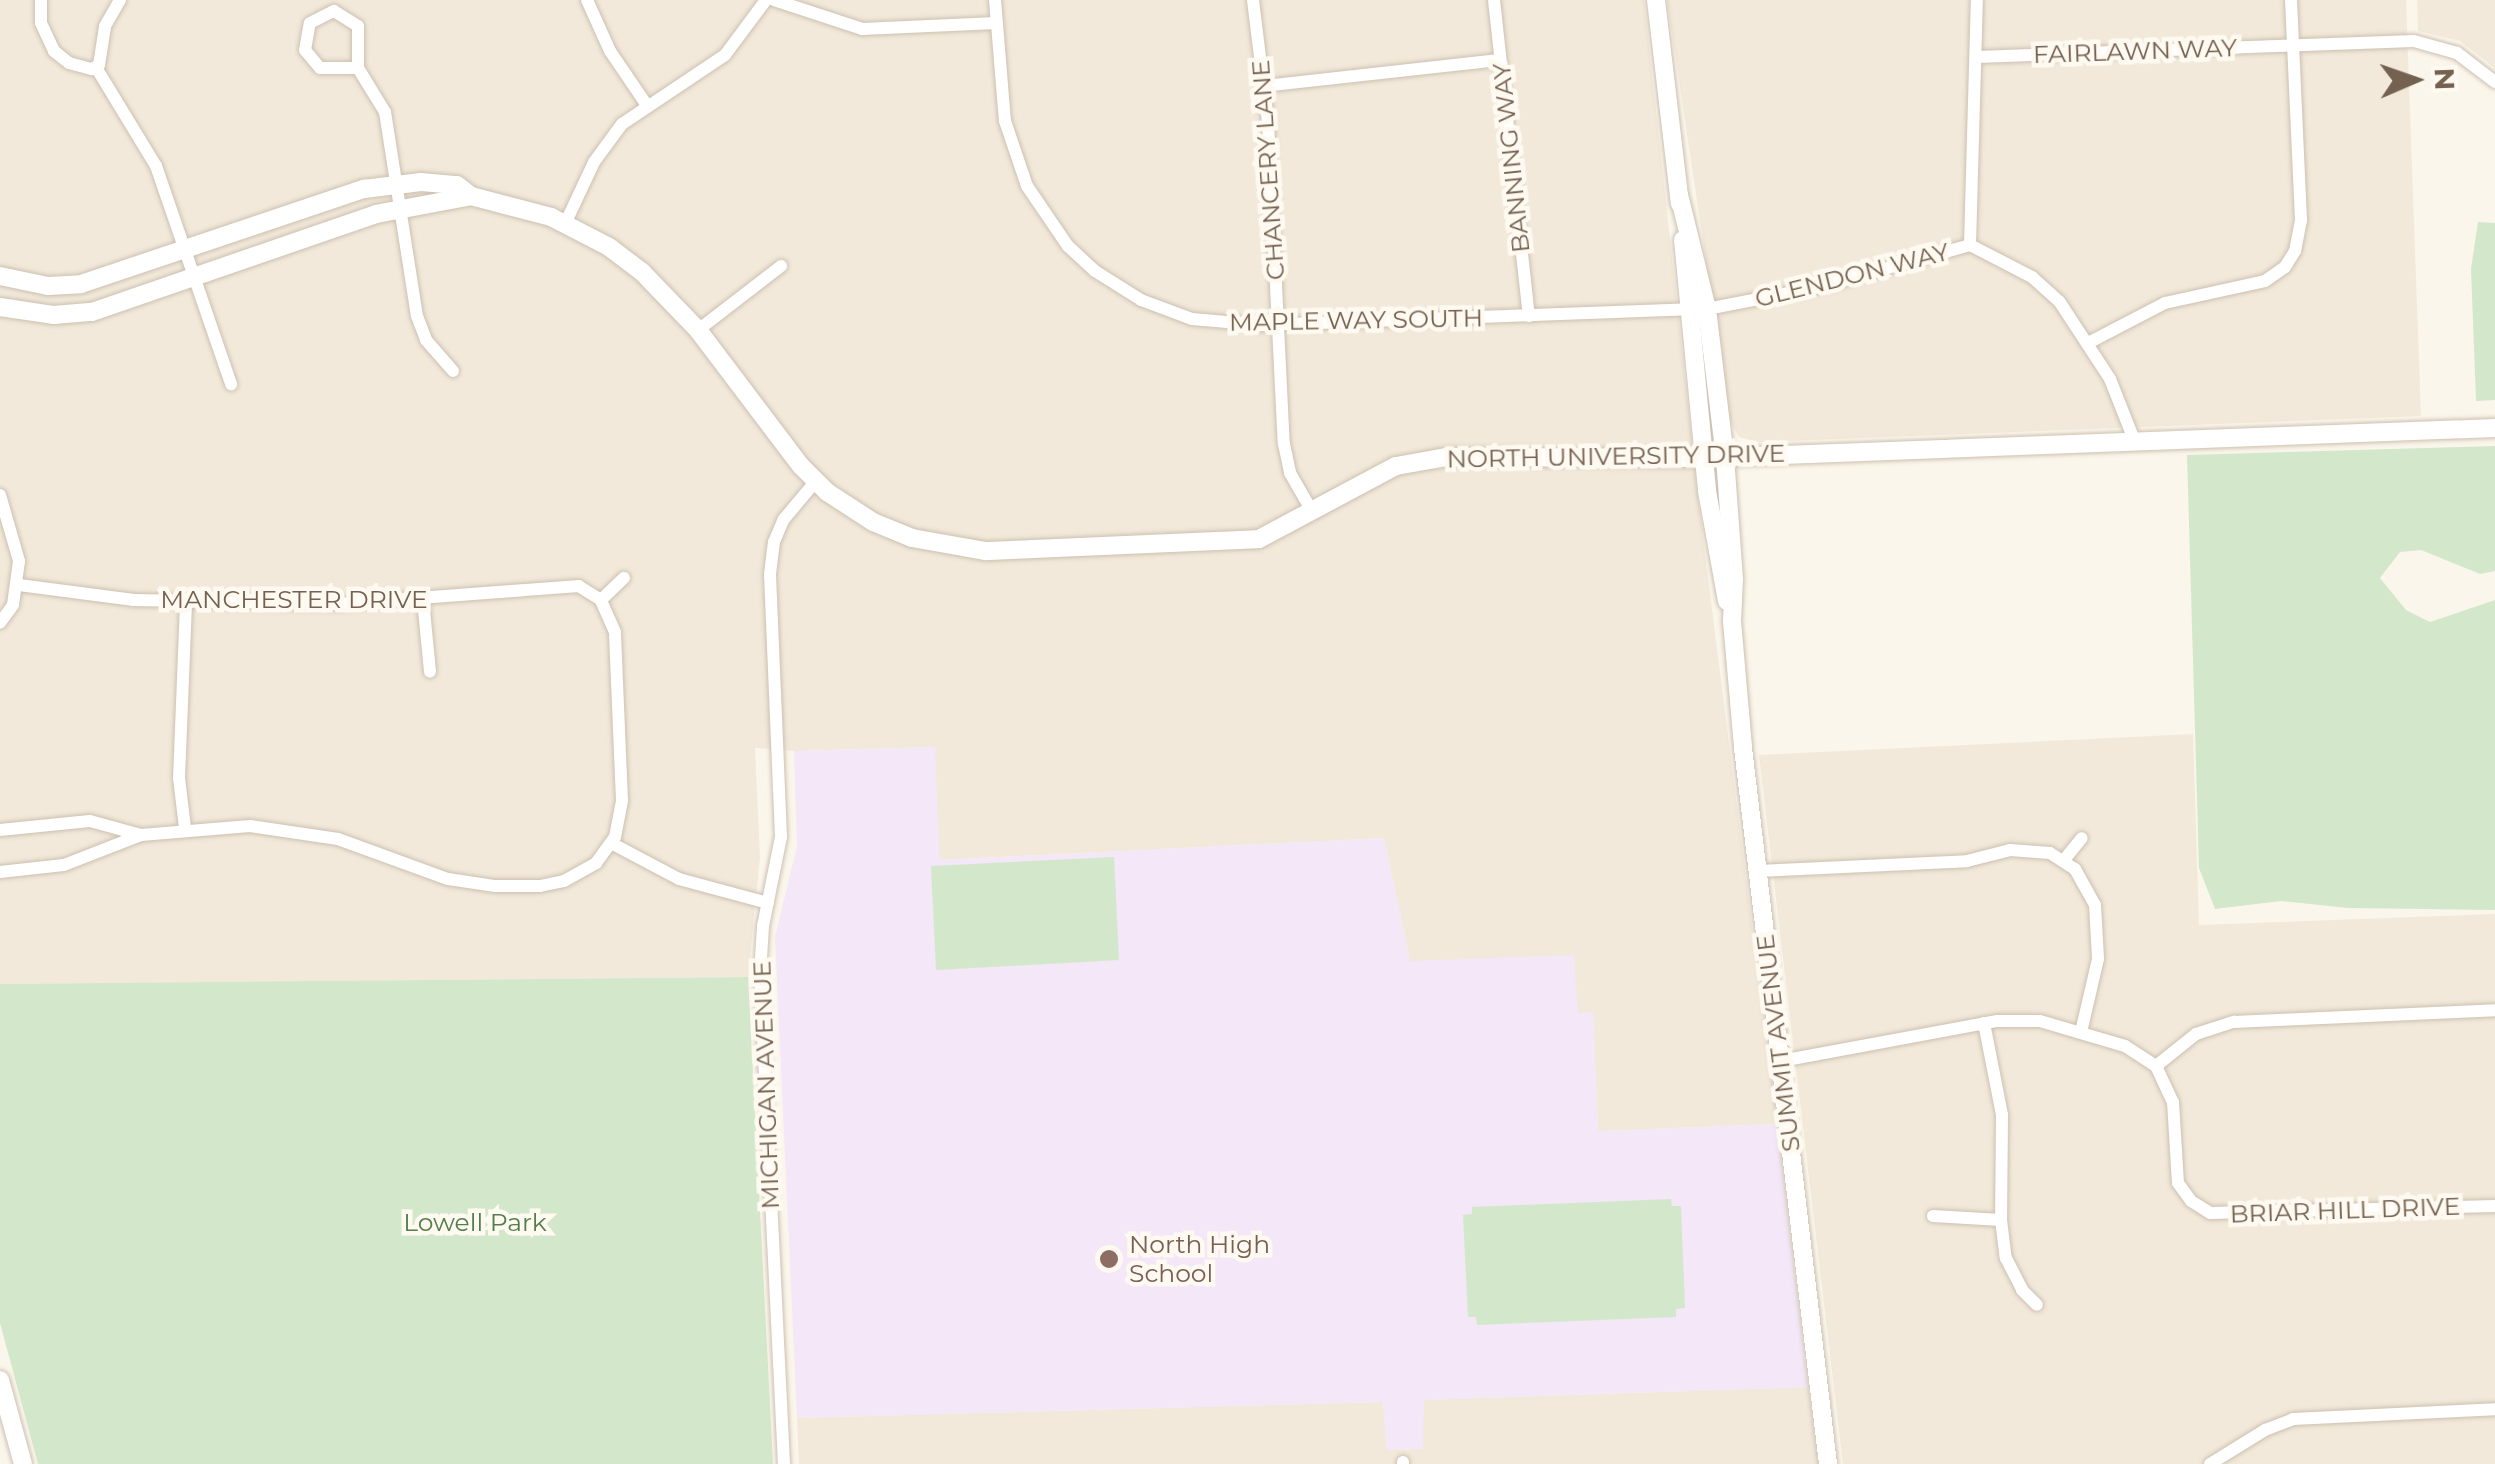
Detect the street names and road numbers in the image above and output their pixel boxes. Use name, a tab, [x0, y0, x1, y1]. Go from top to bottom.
street label: FAIRLAWN WAY	[2032, 32, 2238, 70]
street label: CHANCERY LANE	[1245, 59, 1291, 281]
street label: BANNING WAY	[1486, 62, 1536, 254]
street label: GLENDON WAY	[1752, 236, 1952, 314]
street label: MAPLE WAY SOUTH	[1229, 303, 1483, 337]
street label: NORTH UNIVERSITY DRIVE	[1446, 438, 1786, 474]
street label: MANCHESTER DRIVE	[160, 584, 428, 614]
street label: SUMMIT AVENUE	[1750, 932, 1806, 1154]
street label: MICHIGAN AVENUE	[747, 960, 785, 1210]
street label: BRIAR HILL DRIVE	[2229, 1191, 2461, 1229]

